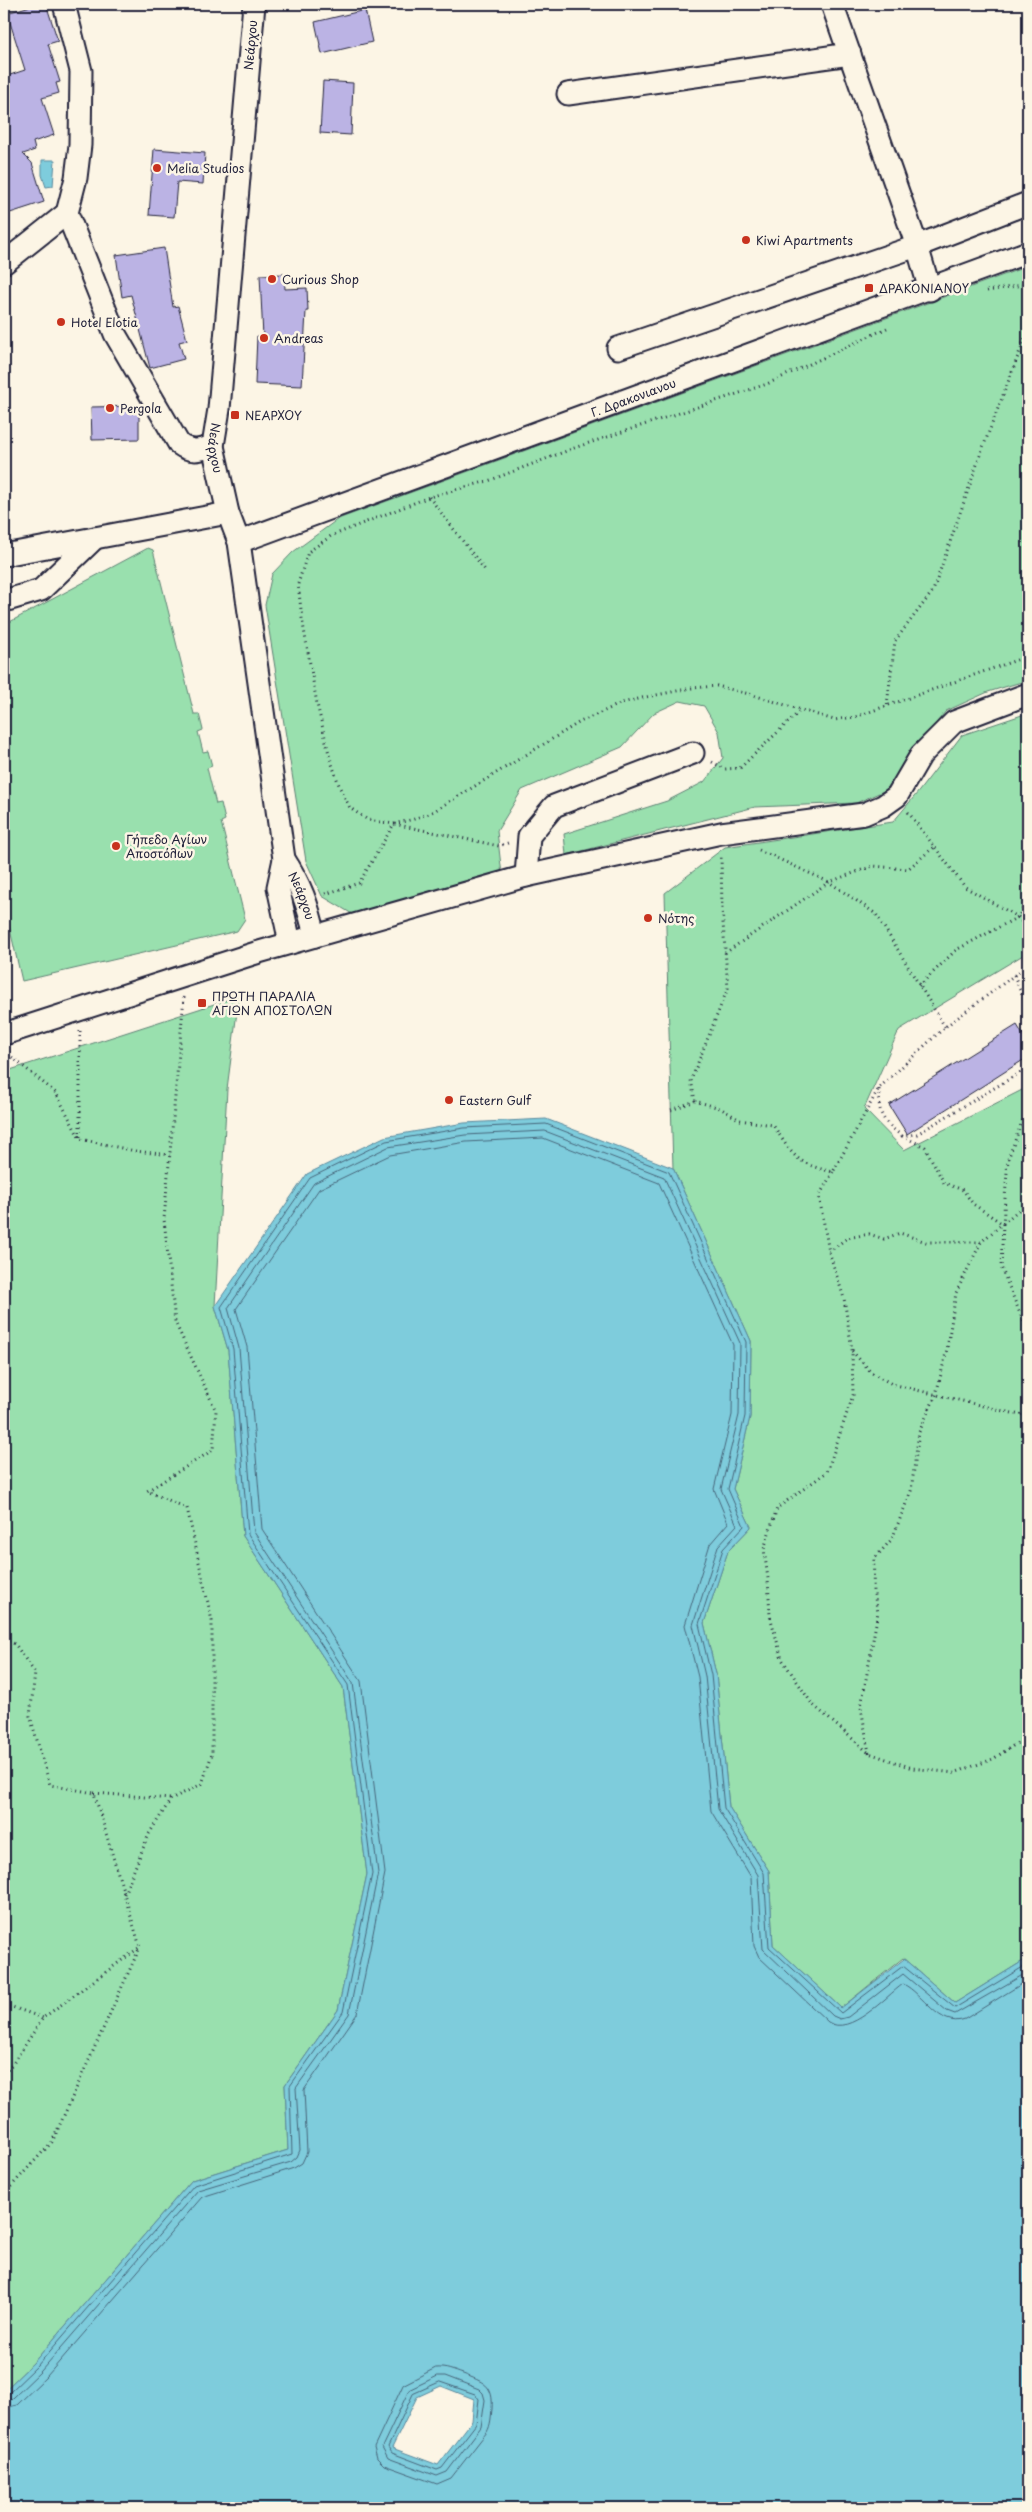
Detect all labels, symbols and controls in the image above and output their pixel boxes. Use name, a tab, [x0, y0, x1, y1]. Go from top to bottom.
street label: Νεάρχου	[239, 19, 261, 71]
place label: Melia Studios	[167, 159, 245, 177]
marker: Melia Studios	[151, 162, 163, 174]
place label: Kiwi Apartments	[756, 231, 853, 249]
marker: Kiwi Apartments	[740, 234, 752, 246]
place label: Curious Shop	[282, 270, 359, 288]
marker: Curious Shop	[266, 273, 278, 285]
place label: ΔΡΑΚΟΝΙΑΝΟΥ	[879, 279, 969, 297]
marker: ΔΡΑΚΟΝΙΑΝΟΥ	[863, 282, 875, 294]
place label: Hotel Elotia	[71, 313, 138, 331]
marker: Hotel Elotia	[55, 316, 67, 328]
place label: Andreas	[274, 329, 324, 347]
marker: Andreas	[258, 332, 270, 344]
street label: Γ. Δρακονιανου	[588, 373, 678, 421]
place label: Pergola	[120, 399, 162, 417]
marker: Pergola	[104, 402, 116, 414]
place label: ΝΕΑΡΧΟΥ	[245, 406, 302, 424]
marker: ΝΕΑΡΧΟΥ	[229, 409, 241, 421]
street label: Νεάρχου	[204, 422, 228, 475]
place label: Γήπεδο Αγίων Αποστόλων	[126, 830, 207, 862]
marker: Γήπεδο Αγίων Αποστόλων	[110, 840, 122, 852]
street label: Νεάρχου	[284, 868, 320, 922]
place label: Νότης	[658, 909, 694, 927]
marker: Νότης	[642, 912, 654, 924]
place label: ΠΡΩΤΗ ΠΑΡΑΛΙΑ ΑΓΙΩΝ ΑΠΟΣΤΟΛΩΝ	[212, 987, 332, 1019]
marker: ΠΡΩΤΗ ΠΑΡΑΛΙΑ ΑΓΙΩΝ ΑΠΟΣΤΟΛΩΝ	[196, 997, 208, 1009]
place label: Eastern Gulf	[459, 1091, 532, 1109]
marker: Eastern Gulf	[443, 1094, 455, 1106]

